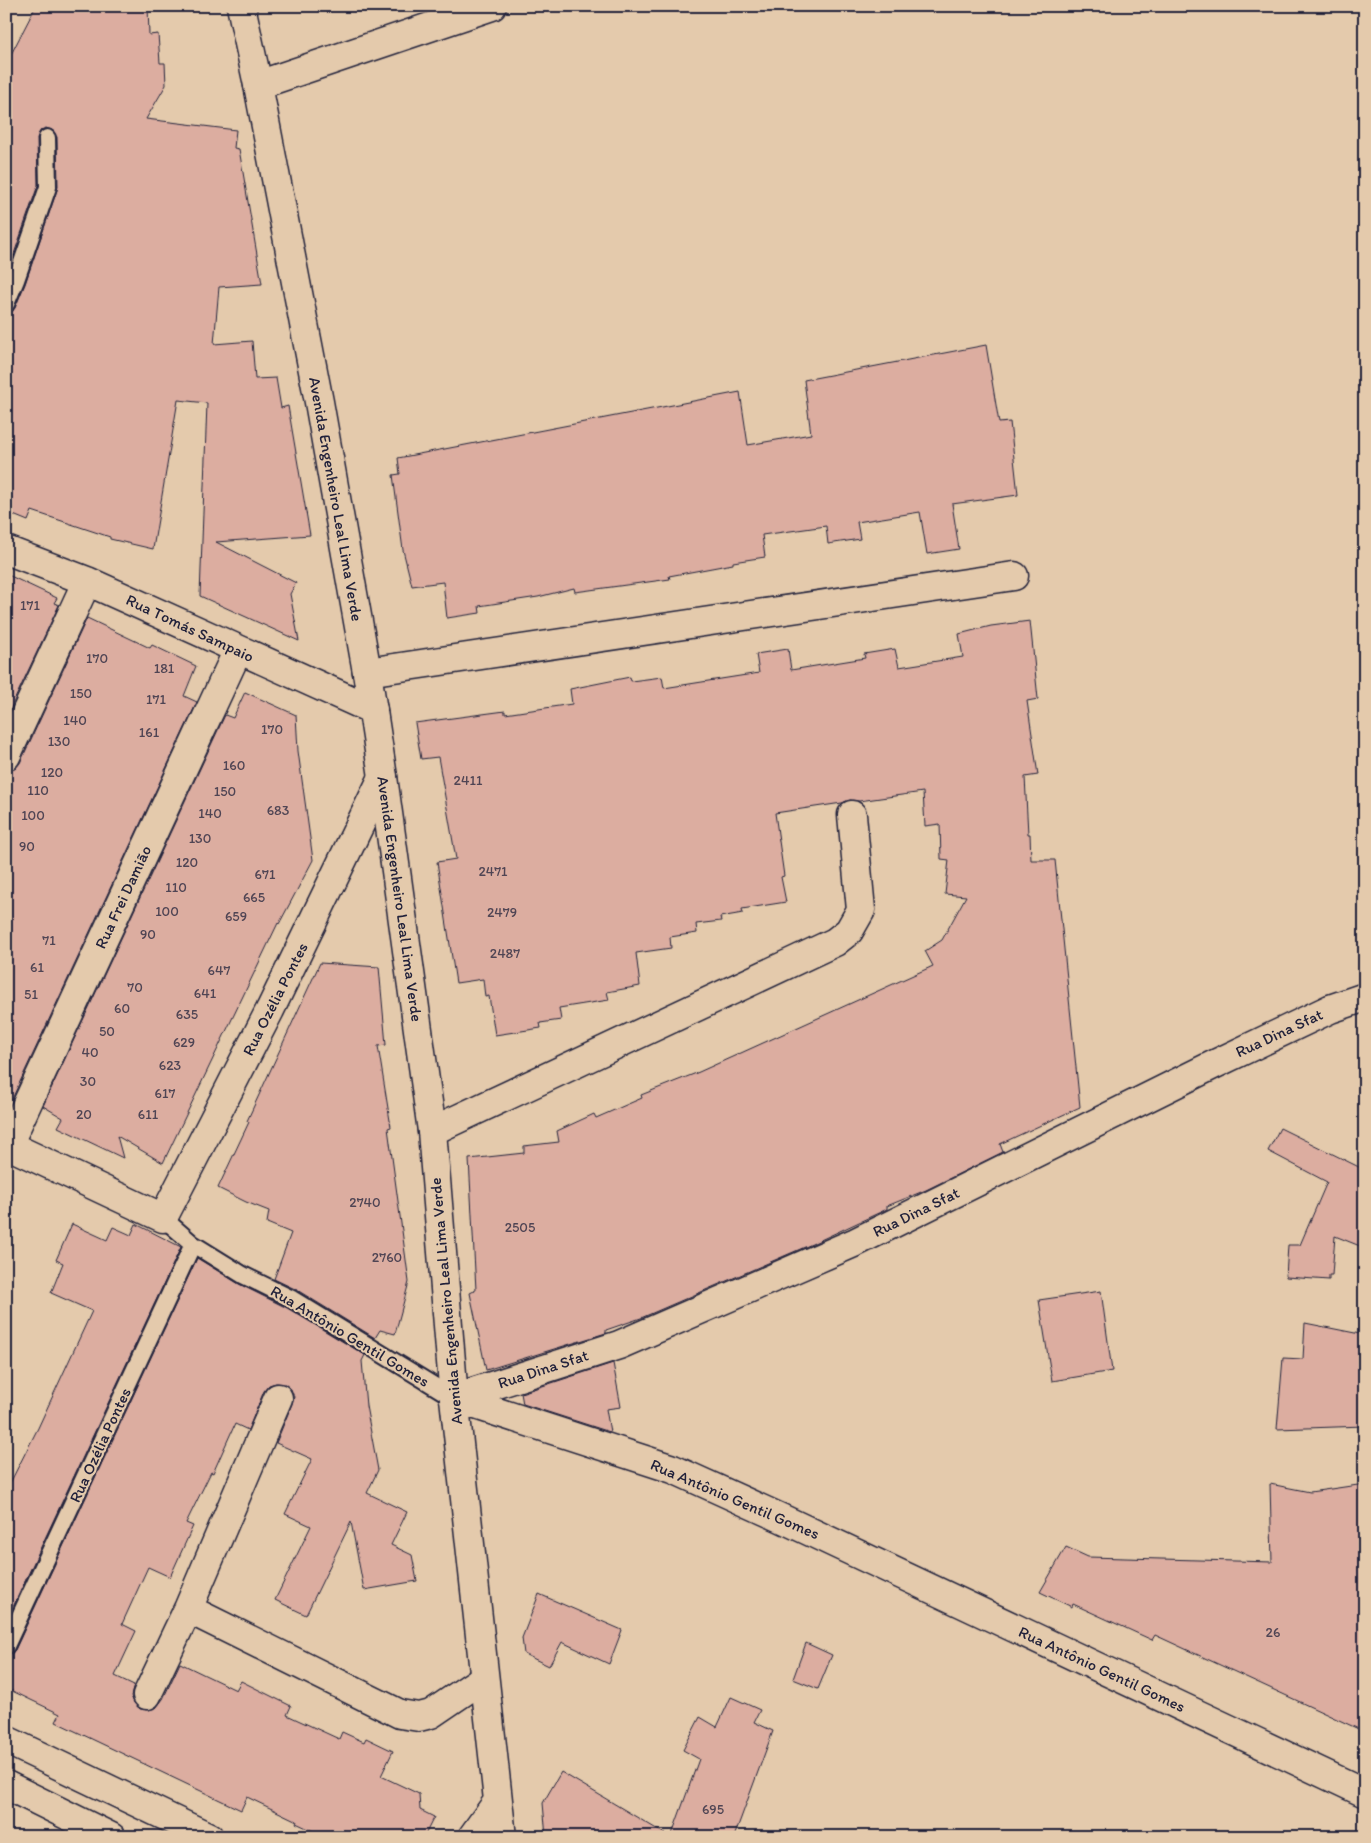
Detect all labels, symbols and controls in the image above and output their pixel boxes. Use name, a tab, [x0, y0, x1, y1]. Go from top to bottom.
street label: Avenida Engenheiro Leal Lima Verde	[305, 375, 367, 623]
street label: Rua Tomás Sampaio	[123, 590, 257, 666]
house number: 171	[20, 597, 40, 614]
house number: 170	[86, 650, 108, 667]
house number: 181	[154, 660, 175, 677]
house number: 150	[70, 685, 92, 702]
house number: 171	[146, 691, 166, 708]
house number: 140	[63, 712, 87, 729]
house number: 170	[261, 721, 283, 738]
house number: 161	[139, 724, 160, 741]
house number: 130	[48, 733, 70, 750]
house number: 160	[223, 757, 245, 774]
house number: 120	[41, 764, 63, 781]
house number: 2411	[454, 772, 483, 789]
street label: Avenida Engenheiro Leal Lima Verde	[373, 775, 427, 1023]
house number: 110	[27, 782, 49, 799]
house number: 150	[214, 783, 236, 800]
house number: 683	[267, 802, 290, 819]
house number: 140	[198, 805, 222, 822]
house number: 100	[21, 807, 45, 824]
house number: 130	[189, 830, 211, 847]
house number: 90	[19, 838, 35, 855]
street label: Rua Frei Damião	[91, 842, 155, 952]
house number: 120	[176, 854, 198, 871]
house number: 2471	[478, 863, 508, 880]
house number: 671	[255, 866, 276, 883]
house number: 110	[165, 879, 187, 896]
house number: 665	[243, 889, 265, 906]
house number: 100	[155, 903, 179, 920]
house number: 2479	[487, 904, 517, 921]
house number: 659	[225, 908, 247, 925]
house number: 90	[140, 926, 156, 943]
house number: 71	[42, 932, 56, 949]
street label: Rua Ozélia Pontes	[238, 939, 312, 1059]
house number: 2487	[490, 945, 520, 962]
house number: 61	[30, 959, 44, 976]
house number: 647	[208, 962, 230, 979]
house number: 70	[127, 979, 143, 996]
house number: 641	[194, 985, 217, 1002]
house number: 51	[24, 986, 38, 1003]
house number: 60	[114, 1000, 130, 1017]
street label: Rua Dina Sfat	[1232, 1005, 1326, 1061]
house number: 635	[176, 1006, 198, 1023]
house number: 50	[99, 1023, 115, 1040]
house number: 629	[173, 1034, 195, 1051]
house number: 40	[81, 1044, 99, 1061]
house number: 623	[159, 1057, 182, 1074]
house number: 30	[80, 1073, 96, 1090]
house number: 617	[155, 1085, 175, 1102]
house number: 20	[76, 1106, 92, 1123]
house number: 611	[138, 1106, 159, 1123]
street label: Avenida Engenheiro Leal Lima Verde	[426, 1177, 466, 1425]
street label: Rua Dina Sfat	[870, 1183, 962, 1241]
house number: 2740	[349, 1194, 381, 1211]
house number: 2505	[505, 1219, 535, 1236]
house number: 2760	[372, 1249, 402, 1266]
street label: Rua Antônio Gentil Gomes	[267, 1281, 433, 1391]
street label: Rua Dina Sfat	[495, 1345, 591, 1393]
street label: Rua Ozélia Pontes	[65, 1385, 135, 1505]
street label: Rua Antônio Gentil Gomes	[648, 1455, 822, 1543]
street label: Rua Antônio Gentil Gomes	[1016, 1622, 1188, 1716]
house number: 26	[1266, 1624, 1280, 1641]
house number: 695	[702, 1801, 724, 1818]

